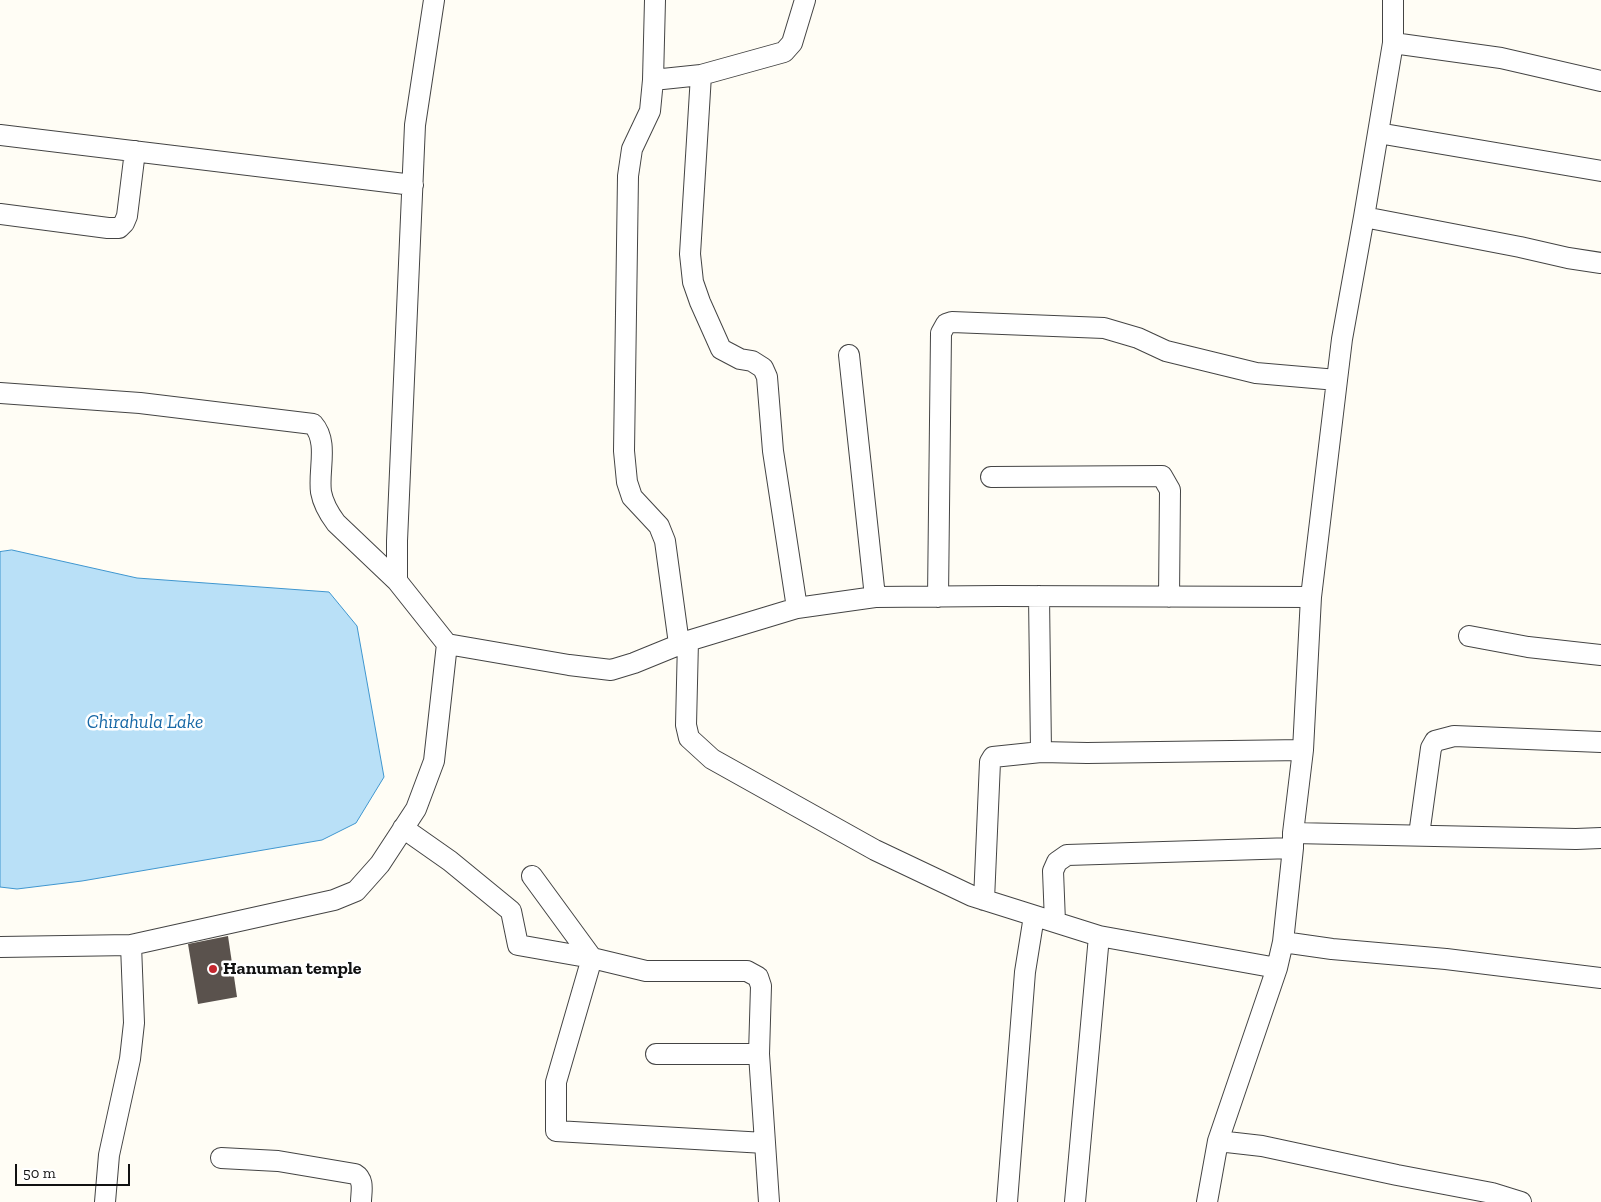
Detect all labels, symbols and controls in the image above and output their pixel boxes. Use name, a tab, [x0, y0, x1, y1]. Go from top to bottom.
water label: Chirahula Lake	[87, 712, 203, 734]
place label: Hanuman temple	[223, 958, 362, 980]
marker: Hanuman temple	[207, 963, 219, 975]
scale bar	[18, 1154, 132, 1186]
text: 50 m	[23, 1164, 56, 1182]

